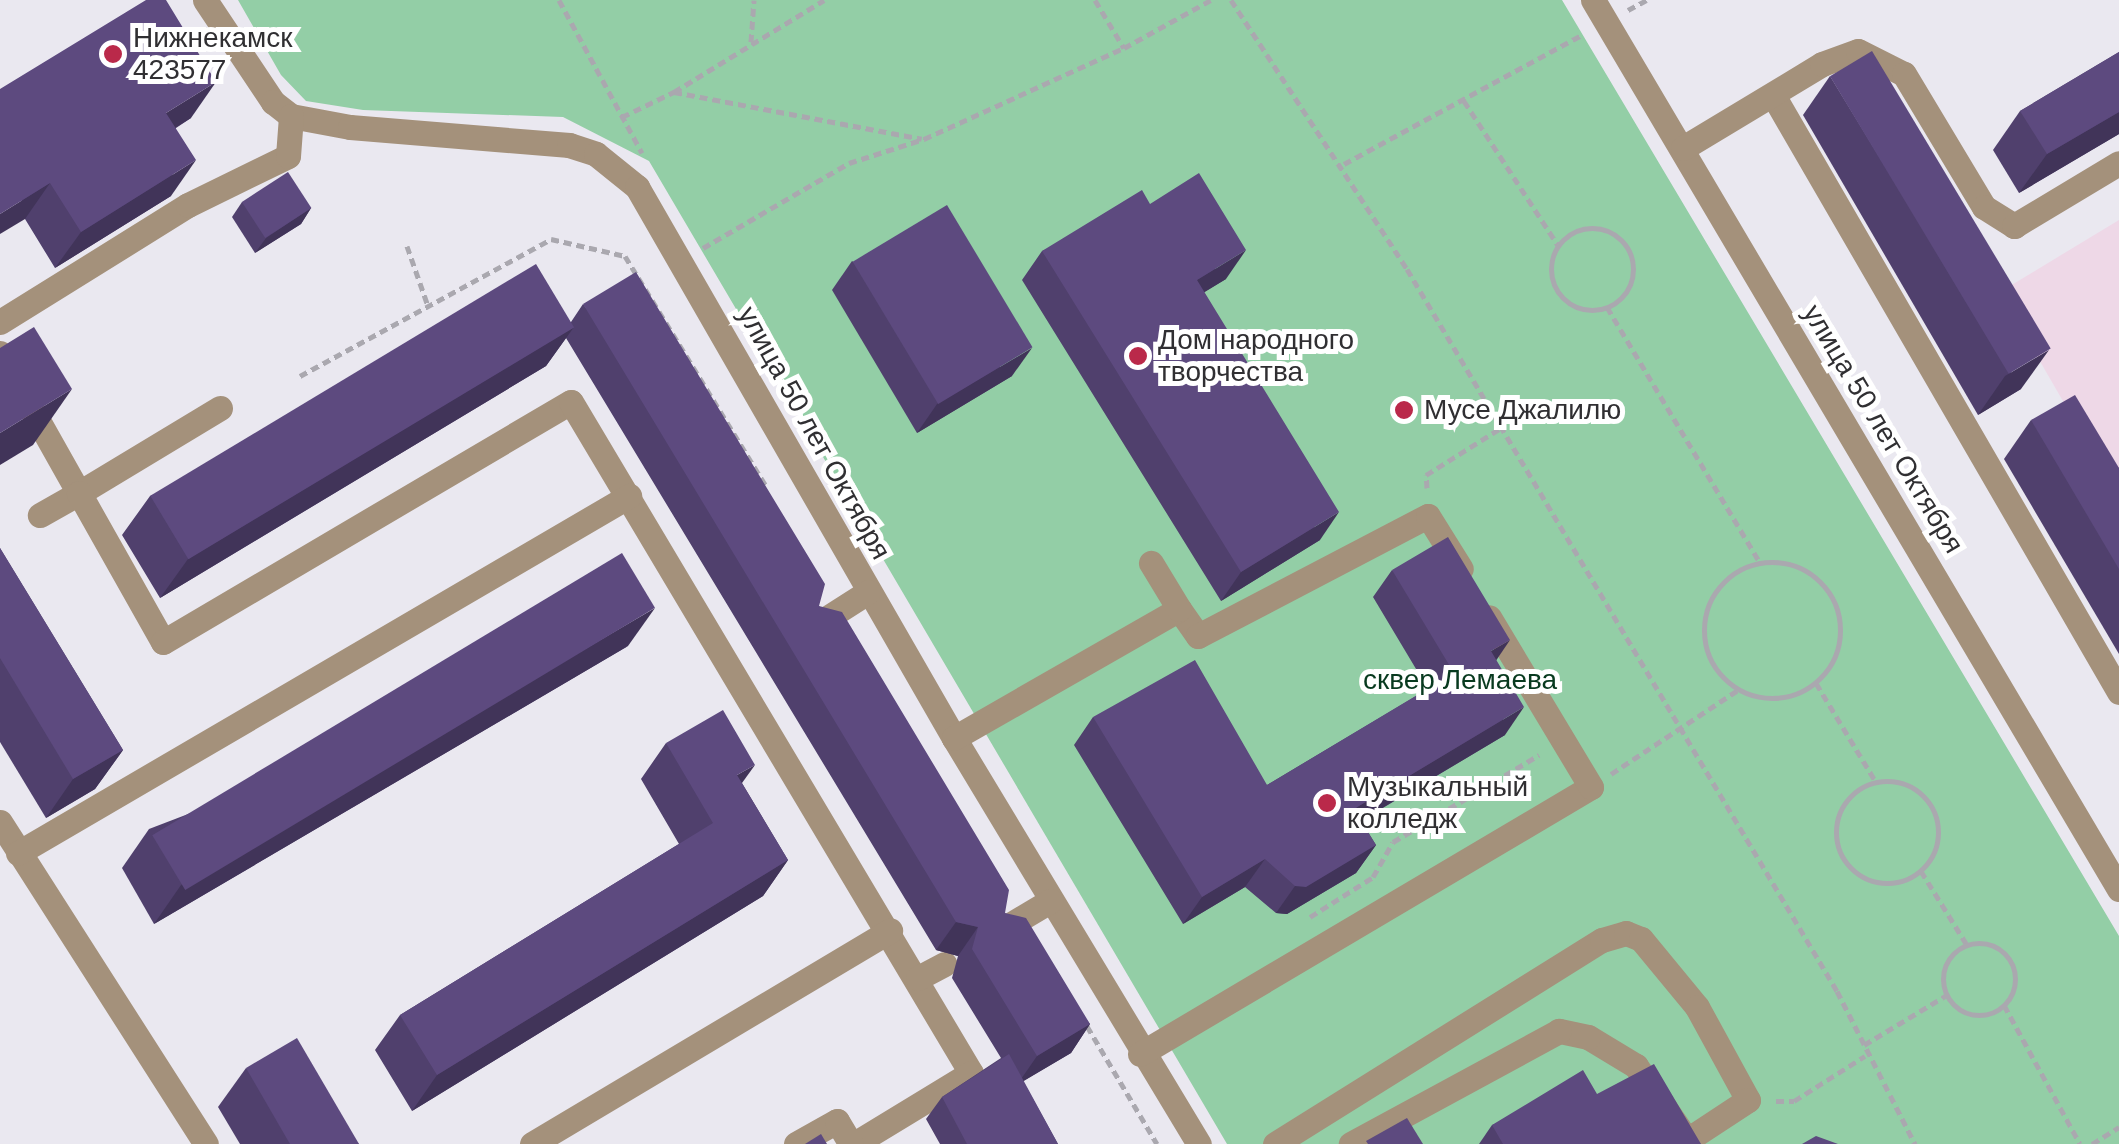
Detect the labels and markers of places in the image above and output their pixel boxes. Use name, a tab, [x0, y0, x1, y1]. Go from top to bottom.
place label: Нижнекамск 423577	[133, 21, 293, 87]
marker: Нижнекамск 423577	[102, 43, 124, 65]
place label: Дом народного творчества	[1158, 323, 1354, 389]
marker: Дом народного творчества	[1127, 345, 1149, 367]
place label: Мусе Джалилю	[1424, 393, 1621, 427]
marker: Мусе Джалилю	[1393, 399, 1415, 421]
place label: Музыкальный колледж	[1347, 770, 1528, 836]
marker: Музыкальный колледж	[1316, 792, 1338, 814]

